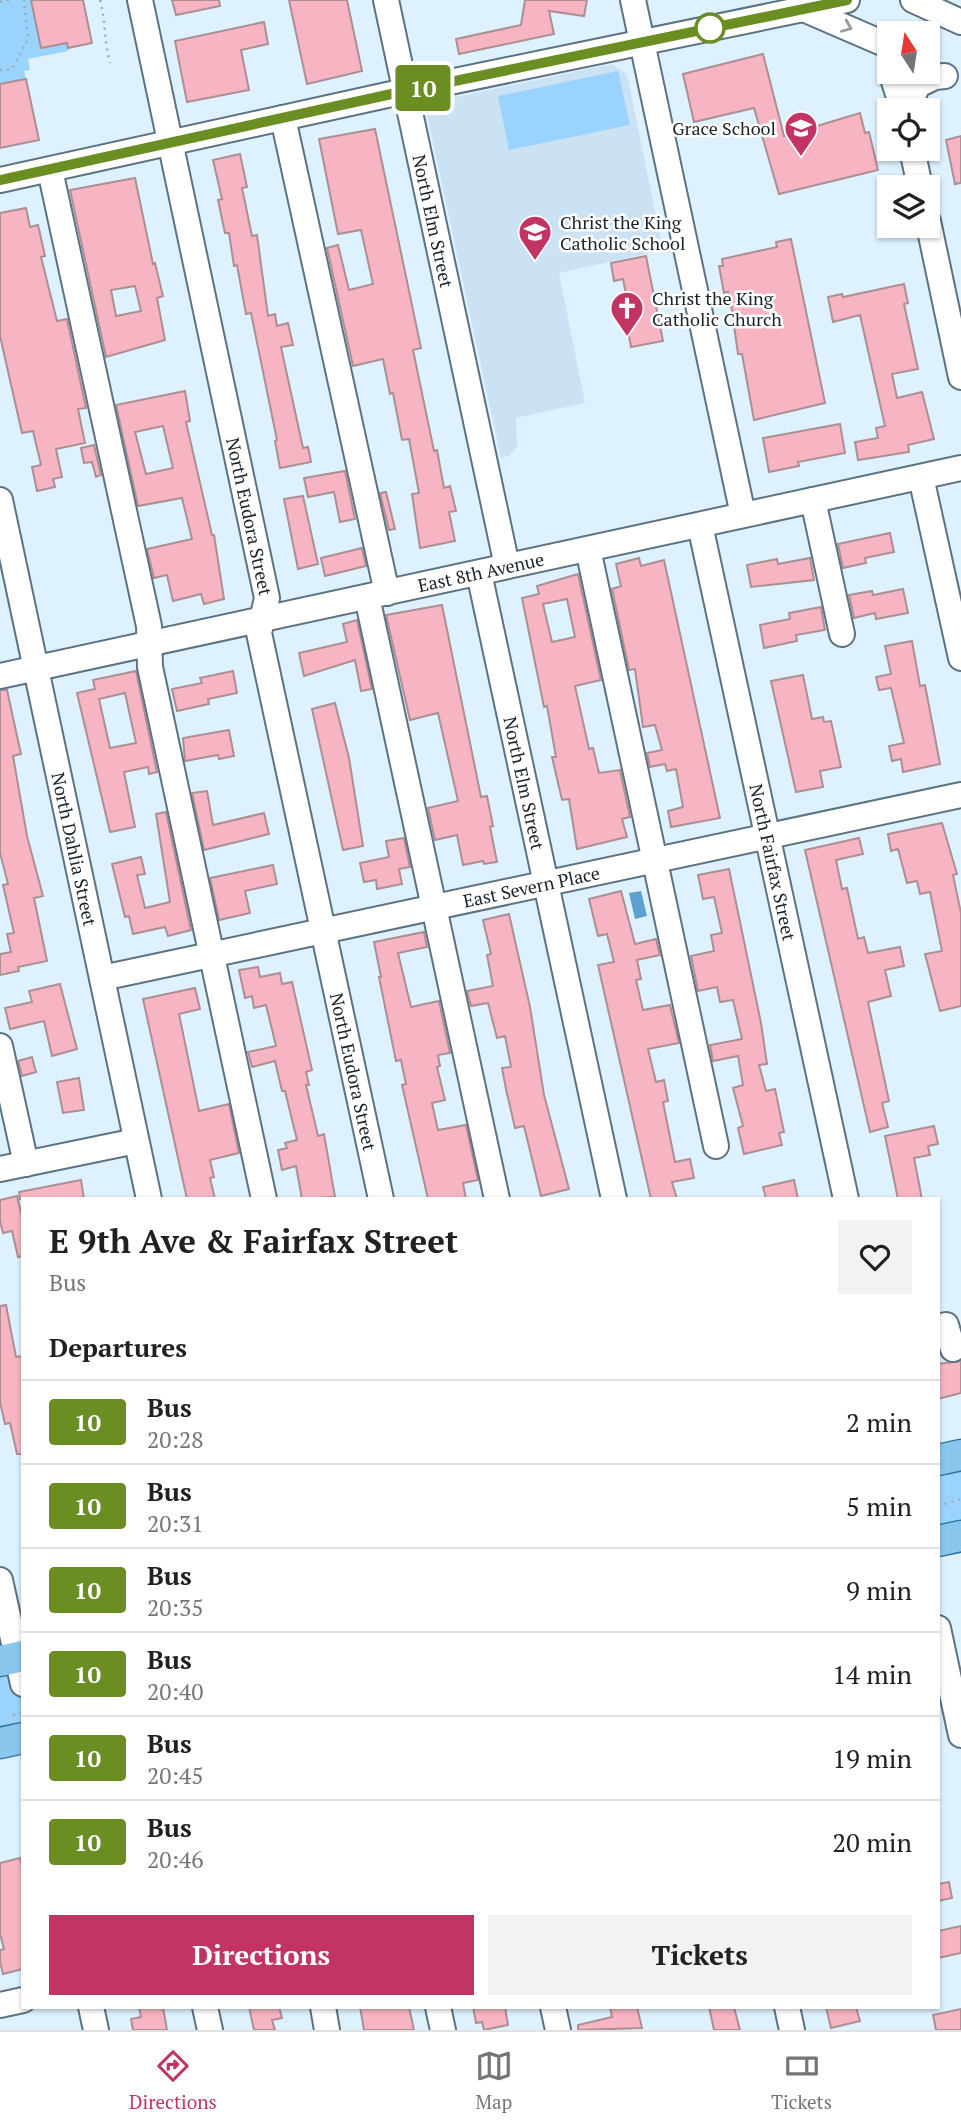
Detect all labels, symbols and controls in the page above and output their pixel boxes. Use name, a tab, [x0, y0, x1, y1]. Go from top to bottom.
unlabelled marker	[695, 13, 725, 43]
one-way arrow	[840, 19, 853, 33]
north arrow	[877, 21, 940, 84]
map controls	[877, 21, 940, 238]
line badge: 10	[392, 65, 454, 111]
text: 10	[409, 72, 437, 104]
button: locate	[877, 98, 940, 161]
school or university icon: Grace School	[782, 109, 820, 158]
place label: Grace School	[672, 116, 776, 140]
street label: North Elm Street	[407, 152, 459, 290]
button: layers	[877, 175, 940, 238]
place label: Christ the King Catholic School	[560, 210, 685, 255]
school or university icon: Christ the King Catholic School	[516, 213, 554, 262]
place label: Christ the King Catholic Church	[652, 286, 782, 331]
church icon: Christ the King Catholic Church	[608, 289, 646, 338]
street label: North Eudora Street	[221, 435, 278, 598]
street label: East 8th Avenue	[416, 547, 546, 597]
street label: North Elm Street	[498, 714, 550, 852]
street label: North Dahlia Street	[46, 770, 103, 929]
street label: North Fairfax Street	[744, 781, 802, 943]
street label: East Severn Place	[461, 860, 602, 913]
street label: North Eudora Street	[325, 990, 382, 1153]
text: E 9th Ave & Fairfax Street	[49, 1219, 458, 1262]
button: heart	[838, 1220, 912, 1294]
text: Bus	[49, 1267, 86, 1298]
text: Departures	[49, 1330, 187, 1364]
text: Bus	[147, 1390, 192, 1424]
text: 2 min	[846, 1405, 912, 1439]
text: 10	[74, 1406, 101, 1438]
text: 20:28	[147, 1424, 204, 1455]
text: Bus	[147, 1474, 192, 1508]
text: 5 min	[846, 1489, 912, 1523]
text: 10	[74, 1490, 101, 1522]
text: 20:31	[147, 1508, 204, 1539]
text: Bus	[147, 1558, 192, 1592]
text: 9 min	[846, 1573, 912, 1607]
text: 10	[74, 1574, 101, 1606]
text: 20:35	[147, 1592, 204, 1623]
text: Bus	[147, 1642, 192, 1676]
text: 14 min	[832, 1657, 912, 1691]
text: 10	[74, 1658, 101, 1690]
text: 20:40	[147, 1676, 204, 1707]
text: Bus	[147, 1726, 192, 1760]
text: 19 min	[832, 1741, 912, 1775]
text: 10	[74, 1742, 101, 1774]
text: 20:45	[147, 1760, 204, 1791]
text: Bus	[147, 1810, 192, 1844]
text: 20 min	[832, 1825, 912, 1859]
text: 10	[74, 1826, 101, 1858]
text: 20:46	[147, 1844, 204, 1875]
button: Directions	[49, 1915, 474, 1995]
button: Tickets	[488, 1915, 912, 1995]
tab: Directions	[129, 2047, 217, 2114]
tab: Map	[475, 2047, 513, 2114]
tab: Tickets	[771, 2047, 832, 2114]

